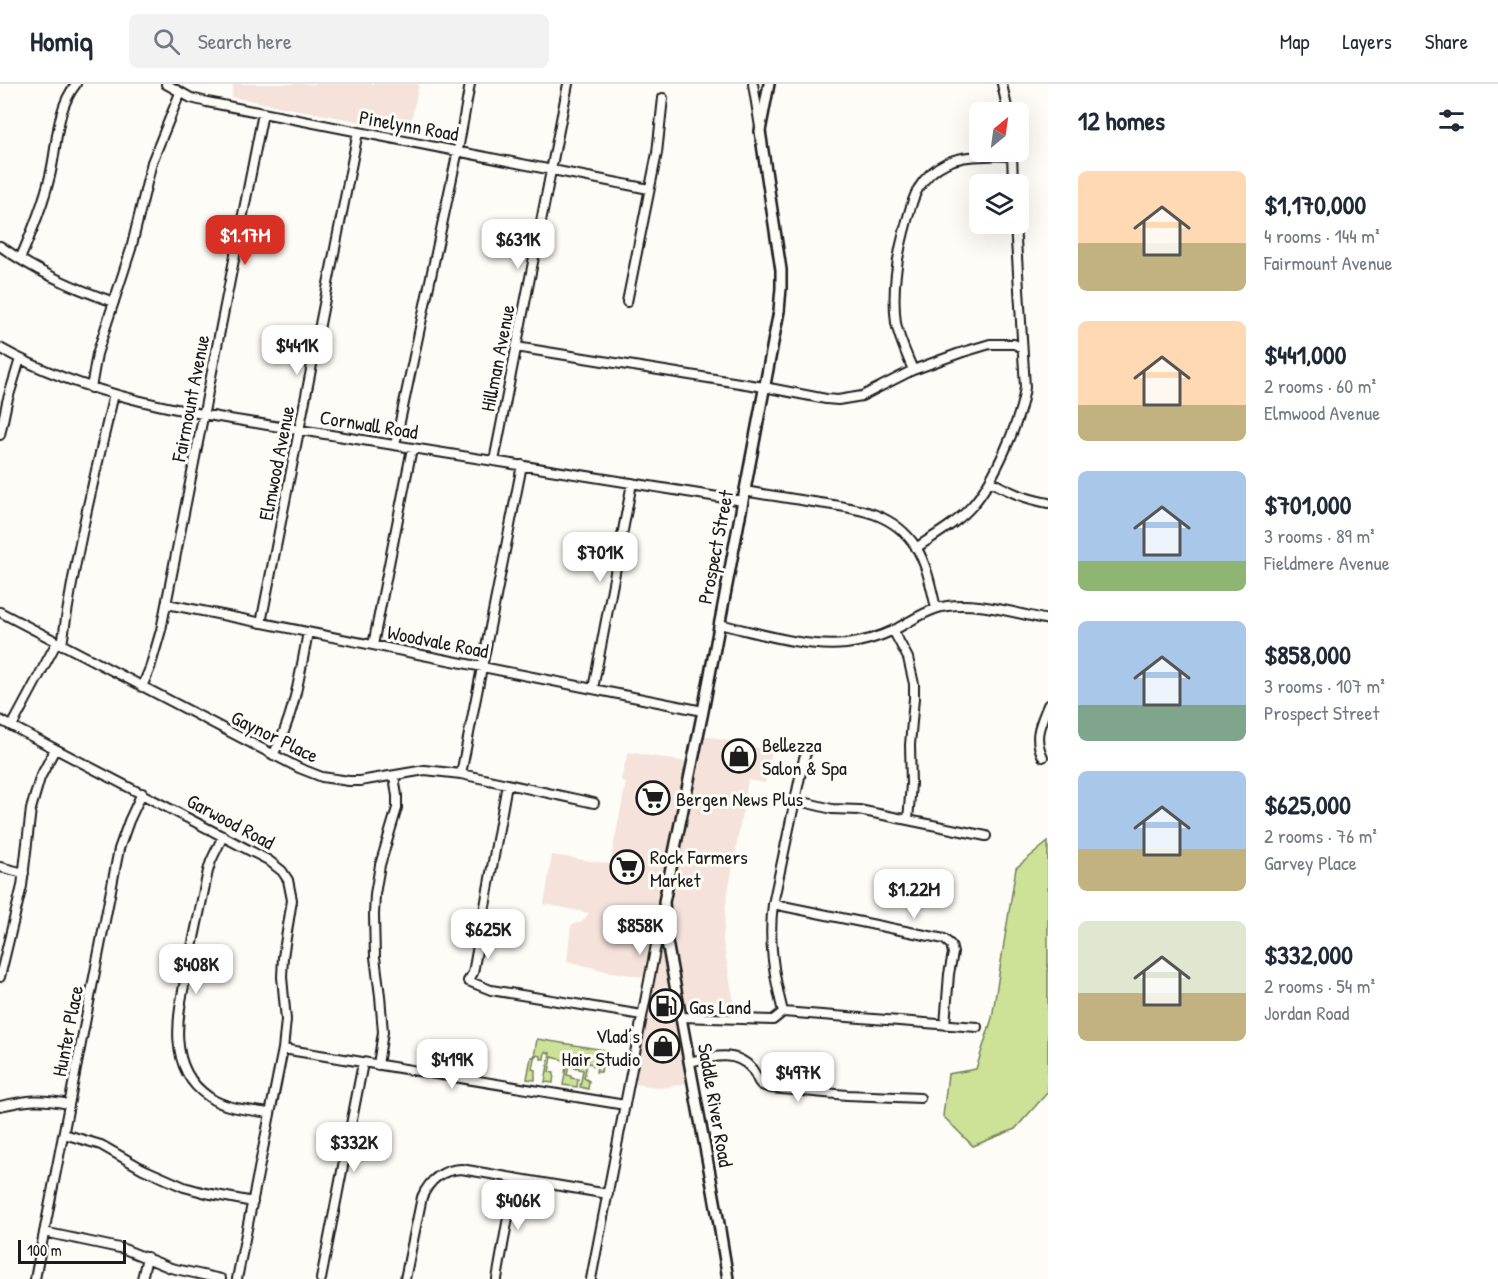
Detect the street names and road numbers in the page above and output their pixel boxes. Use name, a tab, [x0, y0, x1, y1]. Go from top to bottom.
street label: Pinelynn Road	[357, 103, 461, 147]
street label: Hillman Avenue	[473, 302, 521, 414]
street label: Fairmount Avenue	[164, 332, 216, 465]
street label: Elmwood Avenue	[252, 403, 300, 523]
street label: Cornwall Road	[318, 403, 420, 445]
street label: Prospect Street	[691, 487, 739, 606]
street label: Woodvale Road	[385, 618, 491, 664]
street label: Gaynor Place	[227, 703, 323, 769]
street label: Garwood Road	[182, 787, 280, 855]
street label: Hunter Place	[45, 983, 89, 1079]
street label: Saddle River Road	[692, 1041, 740, 1169]

